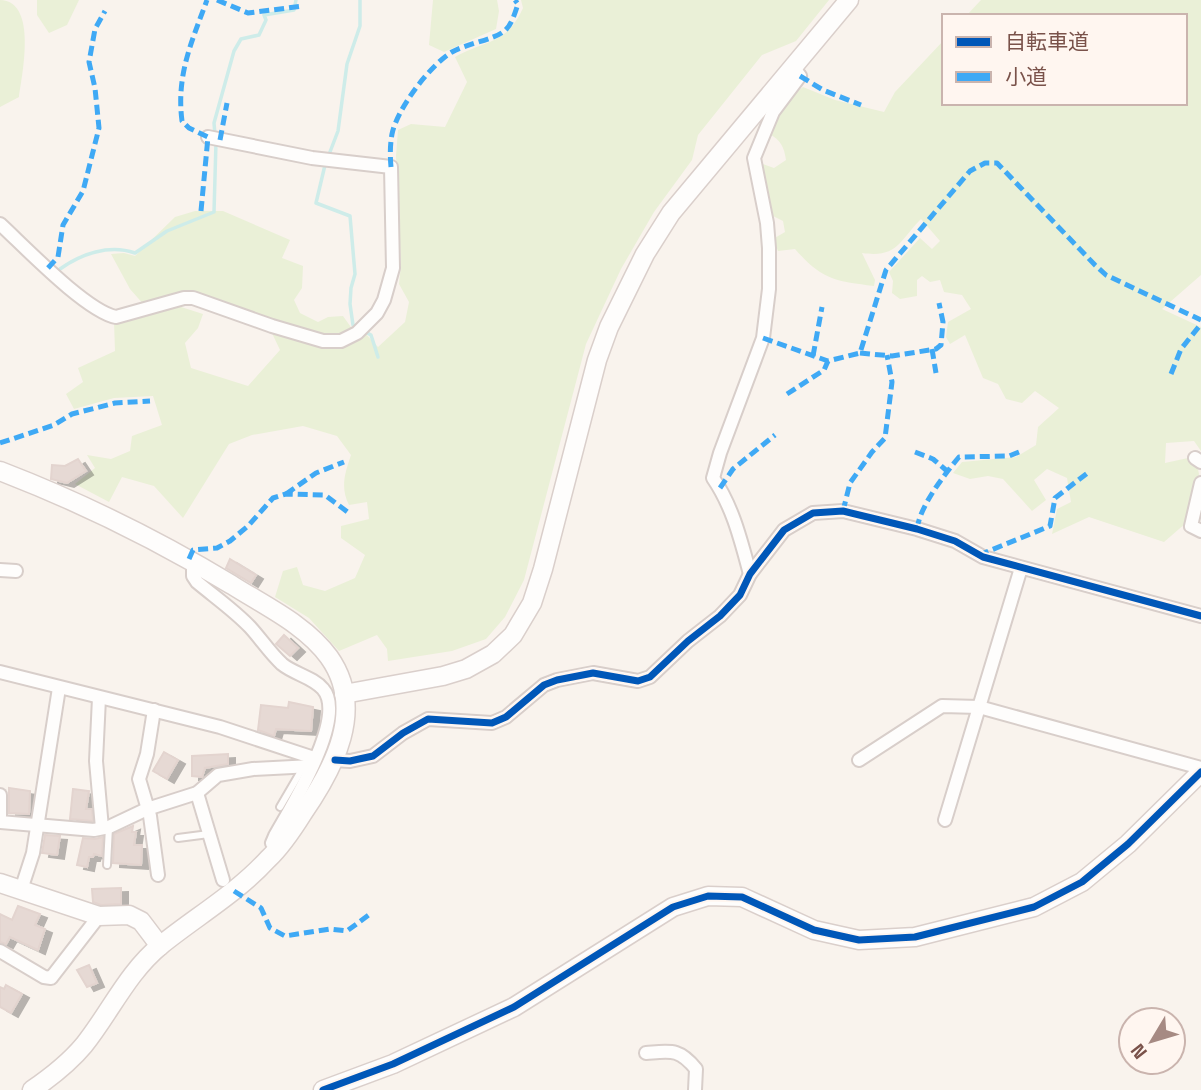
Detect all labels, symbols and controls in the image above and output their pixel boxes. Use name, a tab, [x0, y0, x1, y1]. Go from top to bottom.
legend	[942, 14, 1187, 105]
text: 自転車道	[1005, 28, 1089, 55]
text: 小道	[1005, 63, 1047, 90]
north arrow	[1117, 1006, 1187, 1076]
text: N	[1125, 1038, 1153, 1064]

